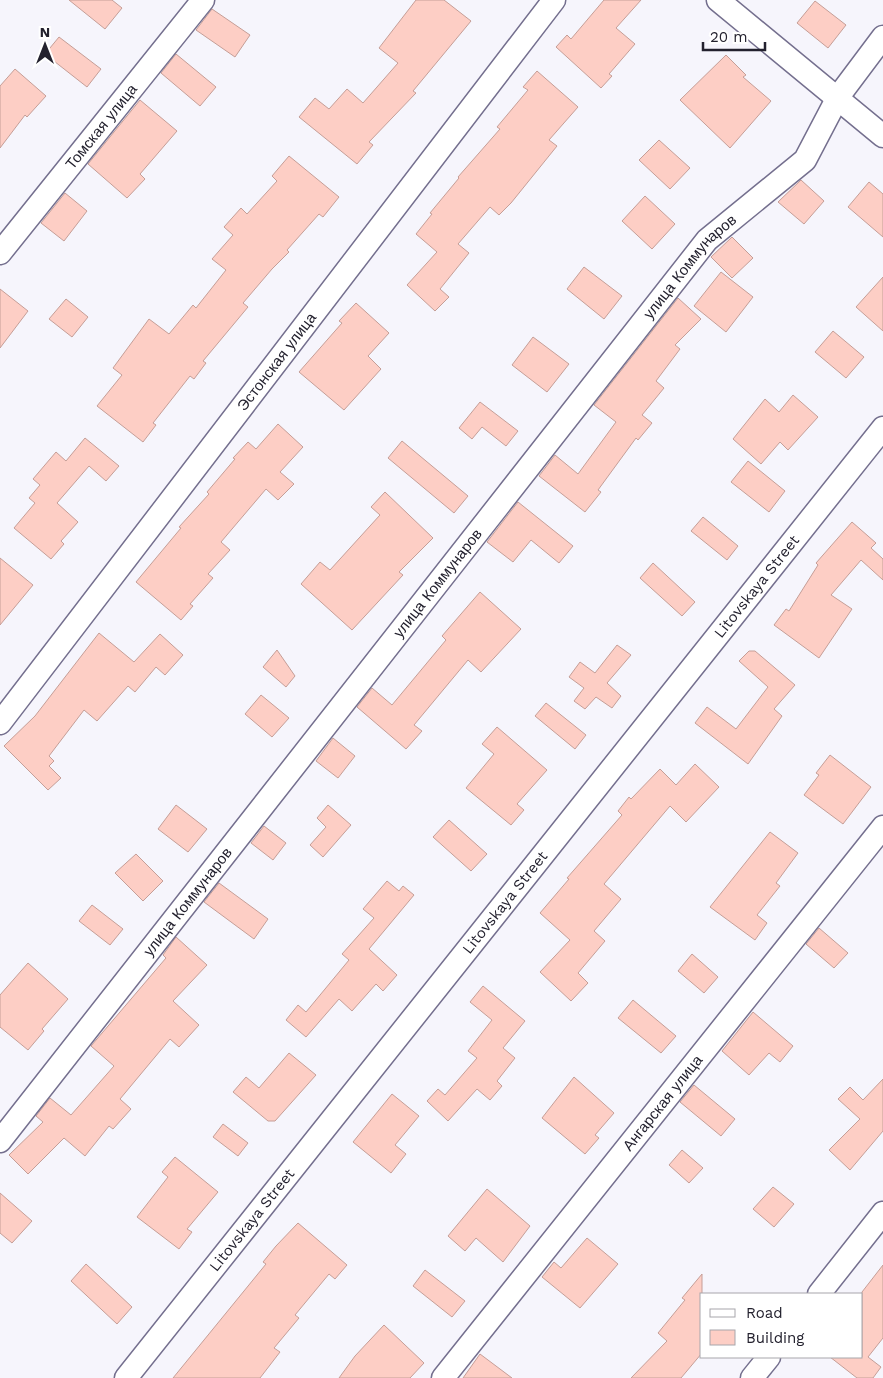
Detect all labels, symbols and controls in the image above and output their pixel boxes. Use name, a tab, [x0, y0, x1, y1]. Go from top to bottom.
north arrow	[20, 20, 70, 70]
scale bar	[703, 20, 766, 52]
text: N	[40, 24, 50, 40]
text: 20 m	[710, 28, 748, 46]
street label: Томская улица	[62, 80, 141, 173]
street label: улица Коммунаров	[640, 211, 740, 323]
street label: Эстонская улица	[233, 309, 320, 414]
street label: улица Коммунаров	[390, 525, 486, 641]
street label: Litovskaya Street	[710, 531, 803, 642]
street label: улица Коммунаров	[140, 844, 236, 960]
street label: Litovskaya Street	[459, 847, 552, 957]
street label: Ангарская улица	[619, 1051, 707, 1154]
street label: Litovskaya Street	[206, 1164, 299, 1275]
legend	[700, 1293, 863, 1358]
text: Road	[746, 1304, 783, 1322]
text: Building	[746, 1329, 804, 1347]

